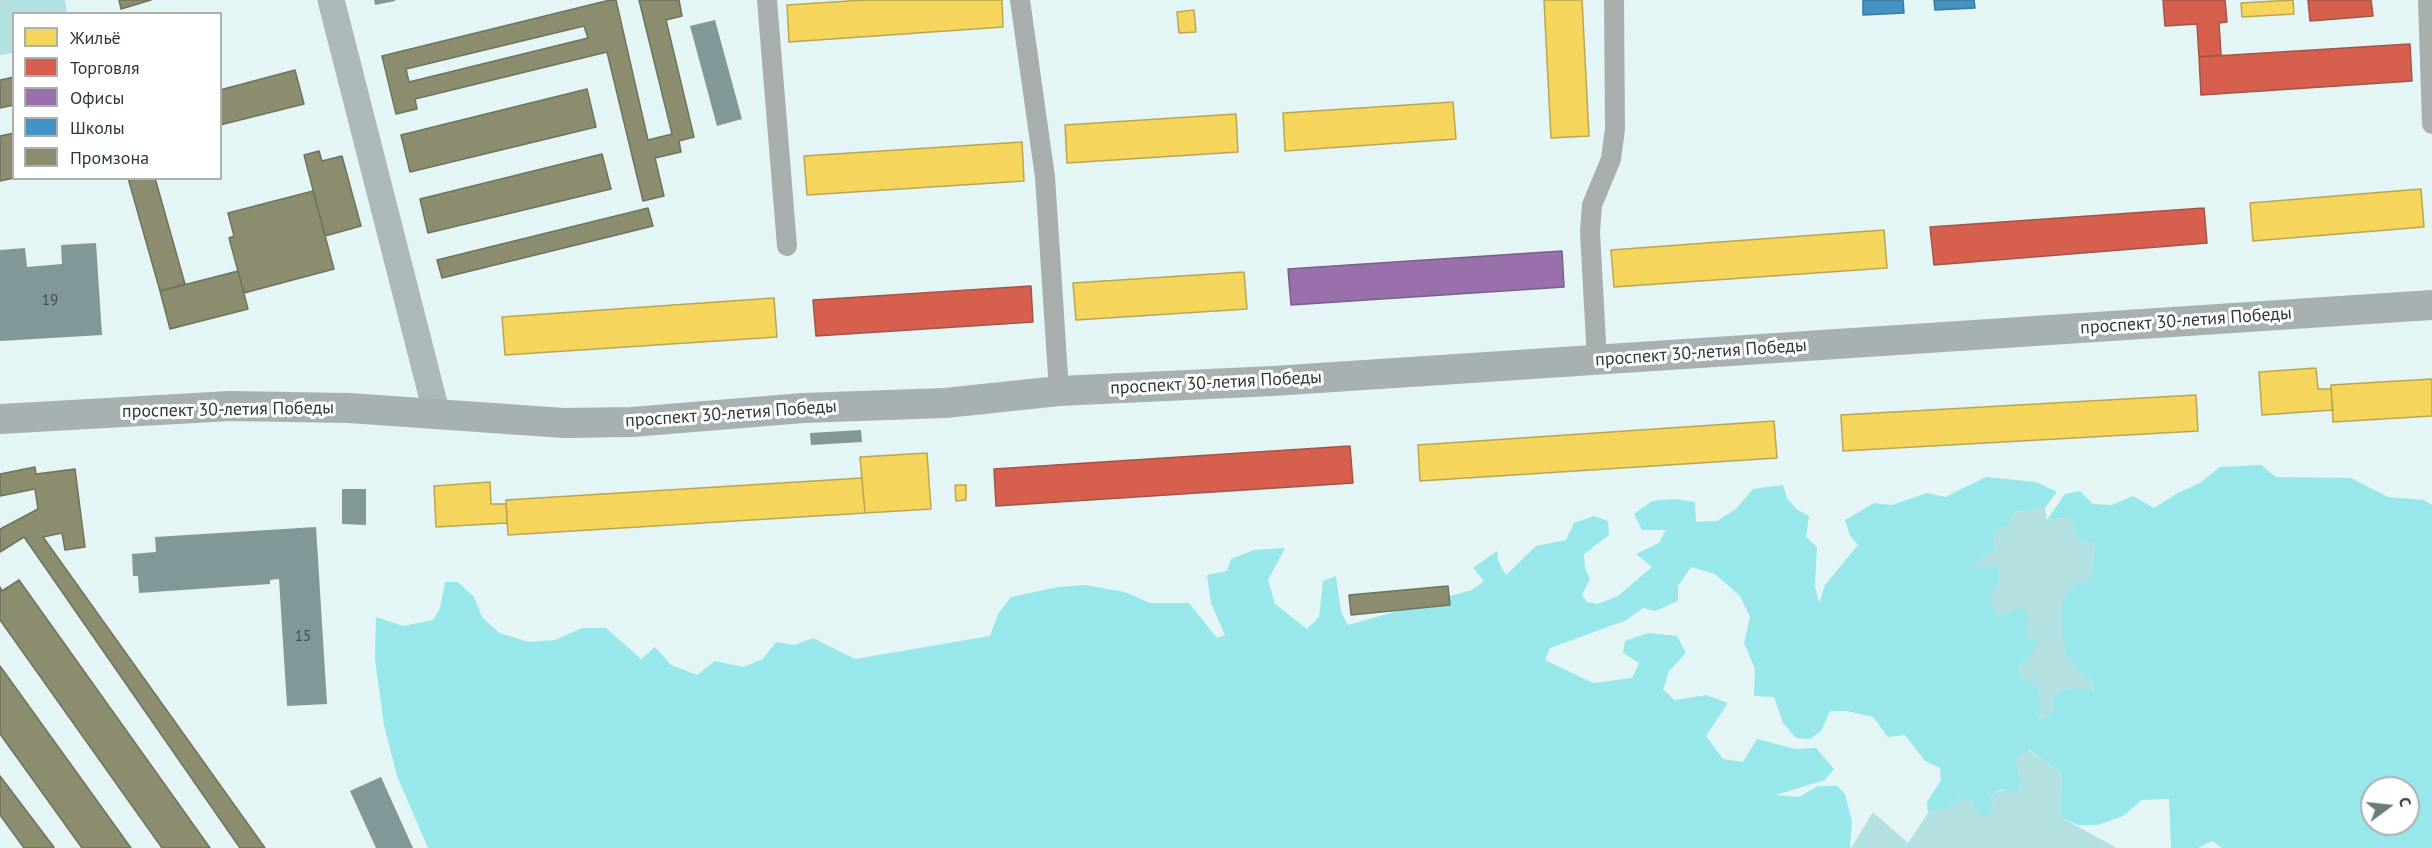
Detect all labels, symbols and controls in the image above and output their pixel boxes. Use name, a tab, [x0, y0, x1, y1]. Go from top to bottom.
legend	[12, 12, 222, 180]
text: Жильё	[70, 26, 121, 49]
text: Торговля	[70, 56, 140, 79]
text: Офисы	[70, 86, 124, 109]
text: Школы	[70, 116, 125, 139]
text: Промзона	[70, 146, 149, 169]
house number: 19	[42, 292, 58, 310]
street label: проспект 30-летия Победы	[2079, 303, 2293, 339]
street label: проспект 30-летия Победы	[1594, 335, 1808, 371]
street label: проспект 30-летия Победы	[1110, 367, 1322, 399]
street label: проспект 30-летия Победы	[624, 396, 838, 432]
street label: проспект 30-летия Победы	[122, 397, 334, 423]
house number: 15	[295, 628, 311, 646]
north arrow	[2360, 776, 2420, 836]
text: С	[2395, 795, 2416, 809]

